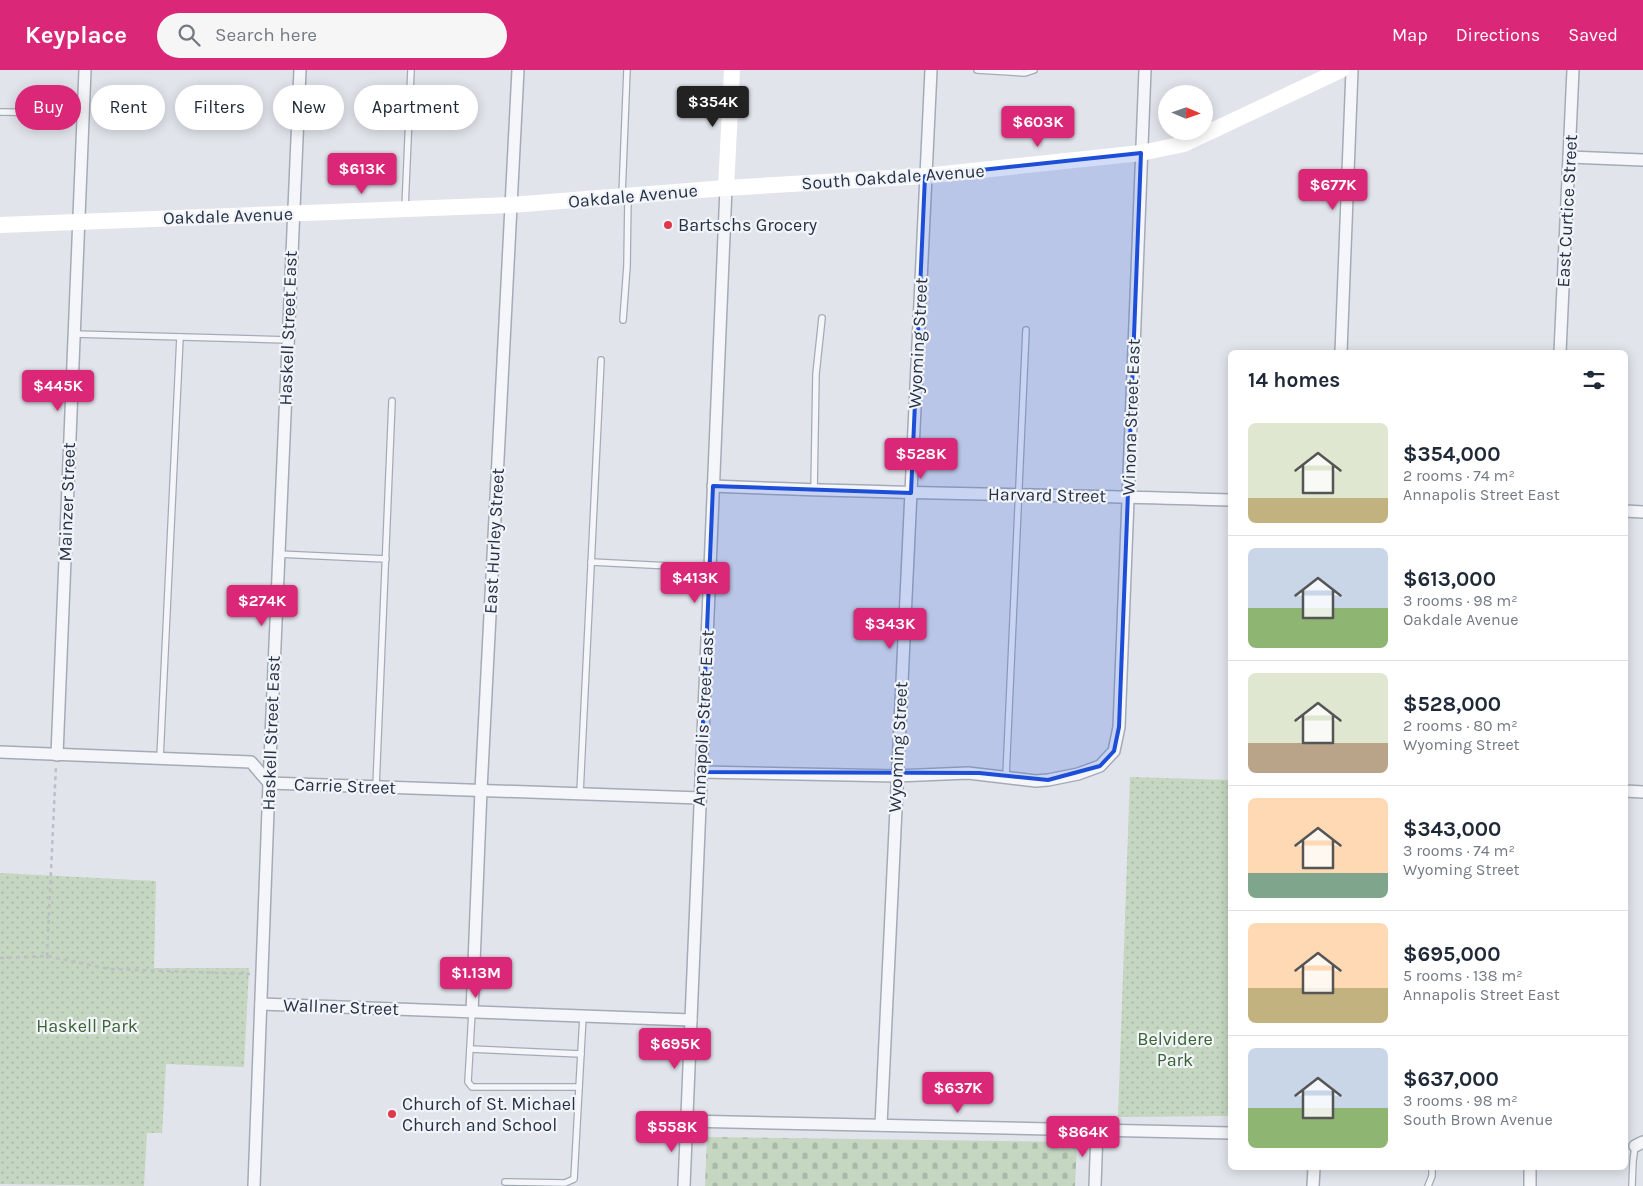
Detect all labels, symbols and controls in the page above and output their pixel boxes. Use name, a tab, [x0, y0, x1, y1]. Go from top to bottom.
search box	[157, 13, 507, 58]
text: Keyplace	[25, 21, 127, 49]
icon: search	[175, 21, 203, 49]
text: Search here	[215, 24, 317, 46]
text: Map	[1392, 24, 1428, 46]
text: Directions	[1456, 24, 1540, 46]
text: Saved	[1568, 24, 1618, 46]
chip: Buy	[15, 85, 81, 130]
chip: Rent	[91, 85, 165, 130]
chip: Filters	[175, 85, 263, 130]
chip: New	[273, 85, 344, 130]
chip: Apartment	[354, 85, 478, 130]
pin: $354K	[678, 85, 748, 128]
north arrow	[1158, 85, 1212, 140]
map controls	[1158, 85, 1213, 140]
text: $354K	[688, 92, 738, 111]
pin: $603K	[1003, 106, 1073, 148]
text: $603K	[1012, 112, 1064, 131]
street label: East Curtice Street	[1552, 134, 1582, 288]
pin: $613K	[327, 152, 397, 195]
text: $613K	[339, 159, 385, 178]
street label: South Oakdale Avenue	[801, 160, 985, 194]
pin: $677K	[1298, 168, 1368, 211]
text: $677K	[1309, 175, 1357, 194]
street label: Oakdale Avenue	[567, 179, 699, 213]
street label: Oakdale Avenue	[163, 203, 293, 229]
place label: Bartschs Grocery	[678, 214, 818, 236]
marker: Bartschs Grocery	[662, 219, 674, 231]
street label: Haskell Street East	[274, 250, 302, 406]
street label: Wyoming Street	[904, 277, 932, 409]
street label: Winona Street East	[1117, 338, 1145, 496]
icon: filters	[1580, 366, 1608, 394]
text: 14 homes	[1248, 368, 1340, 392]
pin: $445K	[23, 370, 93, 412]
text: $445K	[33, 376, 83, 395]
pin: $528K	[886, 438, 956, 480]
street label: Mainzer Street	[54, 442, 80, 562]
text: $354,000	[1403, 442, 1500, 466]
icon: home	[1288, 443, 1348, 503]
text: $528K	[896, 444, 946, 463]
text: 2 rooms · 74 m²	[1403, 466, 1515, 485]
street label: East Hurley Street	[479, 467, 509, 615]
street label: Harvard Street	[988, 483, 1107, 507]
text: Annapolis Street East	[1403, 485, 1560, 504]
pin: $413K	[660, 562, 730, 604]
text: $613,000	[1403, 567, 1496, 591]
text: $413K	[672, 568, 718, 587]
icon: home	[1288, 568, 1348, 628]
pin: $274K	[227, 584, 297, 627]
text: $274K	[238, 591, 286, 610]
text: 3 rooms · 98 m²	[1403, 591, 1518, 610]
pin: $343K	[855, 608, 925, 650]
text: Oakdale Avenue	[1403, 610, 1519, 629]
text: $343K	[865, 614, 915, 633]
street label: Annapolis Street East	[687, 629, 719, 807]
street label: Haskell Street East	[257, 655, 285, 811]
street label: Wyoming Street	[884, 681, 912, 813]
text: $528,000	[1403, 692, 1501, 716]
icon: home	[1288, 693, 1348, 753]
text: 2 rooms · 80 m²	[1403, 716, 1518, 735]
text: Wyoming Street	[1403, 735, 1520, 754]
street label: Carrie Street	[294, 773, 397, 799]
text: $343,000	[1403, 817, 1501, 841]
icon: home	[1288, 818, 1348, 878]
text: 3 rooms · 74 m²	[1403, 841, 1515, 860]
text: Wyoming Street	[1403, 860, 1520, 879]
text: $695,000	[1403, 942, 1500, 966]
icon: home	[1288, 943, 1348, 1003]
pin: $1.13M	[435, 956, 517, 999]
text: $1.13M	[451, 963, 501, 982]
text: 5 rooms · 138 m²	[1403, 966, 1523, 985]
text: Annapolis Street East	[1403, 985, 1560, 1004]
street label: Wallner Street	[283, 994, 399, 1020]
park label: Haskell Park	[36, 1015, 138, 1037]
pin: $695K	[640, 1028, 710, 1070]
park label: Belvidere Park	[1137, 1028, 1213, 1071]
text: $695K	[650, 1034, 700, 1053]
text: $637,000	[1403, 1067, 1499, 1091]
icon: home	[1288, 1068, 1348, 1128]
pin: $637K	[923, 1072, 993, 1114]
text: $637K	[933, 1078, 983, 1097]
text: 3 rooms · 98 m²	[1403, 1091, 1518, 1110]
place label: Church of St. Michael Church and School	[402, 1093, 576, 1136]
marker: Church of St. Michael Church and School	[386, 1108, 398, 1120]
pin: $558K	[637, 1110, 707, 1153]
text: South Brown Avenue	[1403, 1110, 1553, 1129]
pin: $864K	[1048, 1116, 1118, 1158]
text: $558K	[647, 1117, 697, 1136]
text: $864K	[1057, 1122, 1109, 1141]

